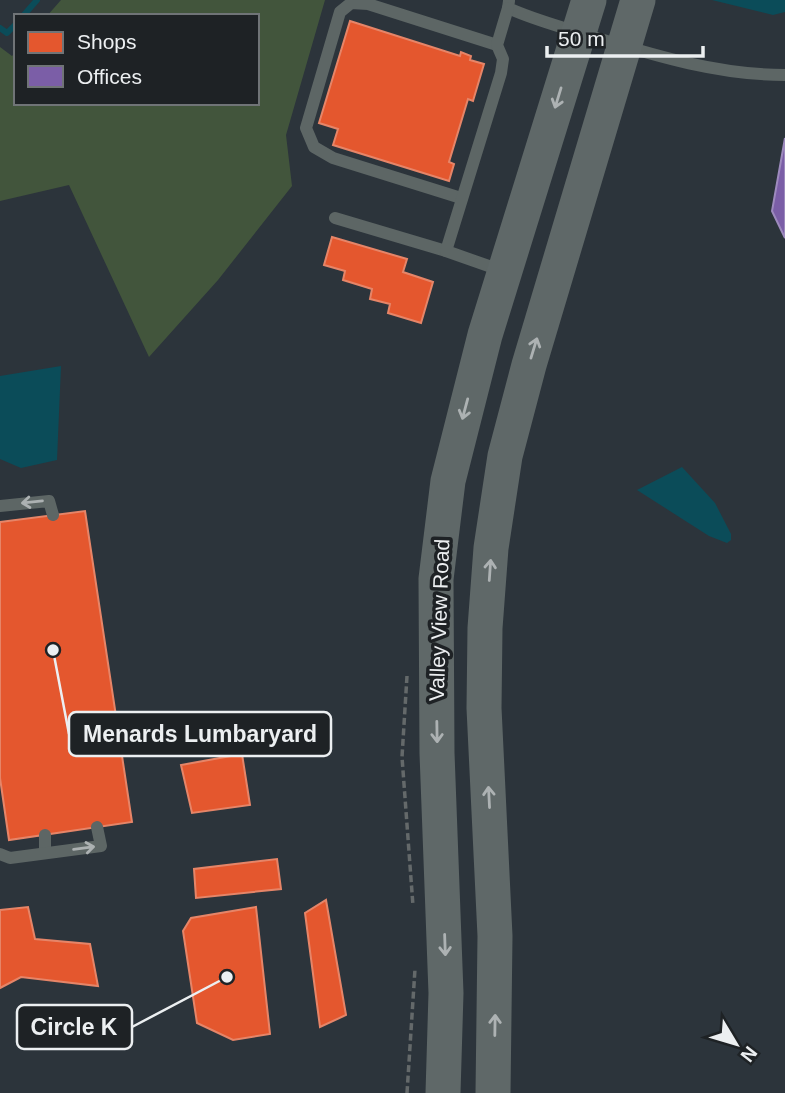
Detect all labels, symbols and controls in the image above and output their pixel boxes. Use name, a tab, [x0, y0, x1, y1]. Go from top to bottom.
legend	[14, 14, 259, 105]
scale bar	[547, 14, 703, 58]
text: 50 m	[558, 27, 605, 50]
text: Shops	[77, 30, 137, 53]
text: Offices	[77, 65, 142, 88]
one-way arrow	[551, 86, 563, 108]
one-way arrow	[528, 337, 541, 359]
one-way arrow	[458, 397, 471, 420]
one-way arrow	[21, 496, 44, 509]
street label: Valley View Road	[425, 538, 453, 702]
one-way arrow	[484, 559, 497, 582]
callout: Menards Lumbaryard	[69, 712, 331, 756]
one-way arrow	[430, 720, 444, 743]
text: Menards Lumbaryard	[83, 721, 317, 747]
one-way arrow	[482, 787, 495, 809]
one-way arrow	[72, 842, 95, 855]
one-way arrow	[438, 934, 451, 957]
callout: Circle K	[17, 1005, 132, 1049]
north arrow	[701, 1009, 771, 1079]
text: Circle K	[31, 1014, 118, 1040]
one-way arrow	[488, 1014, 501, 1037]
text: N	[737, 1042, 762, 1066]

